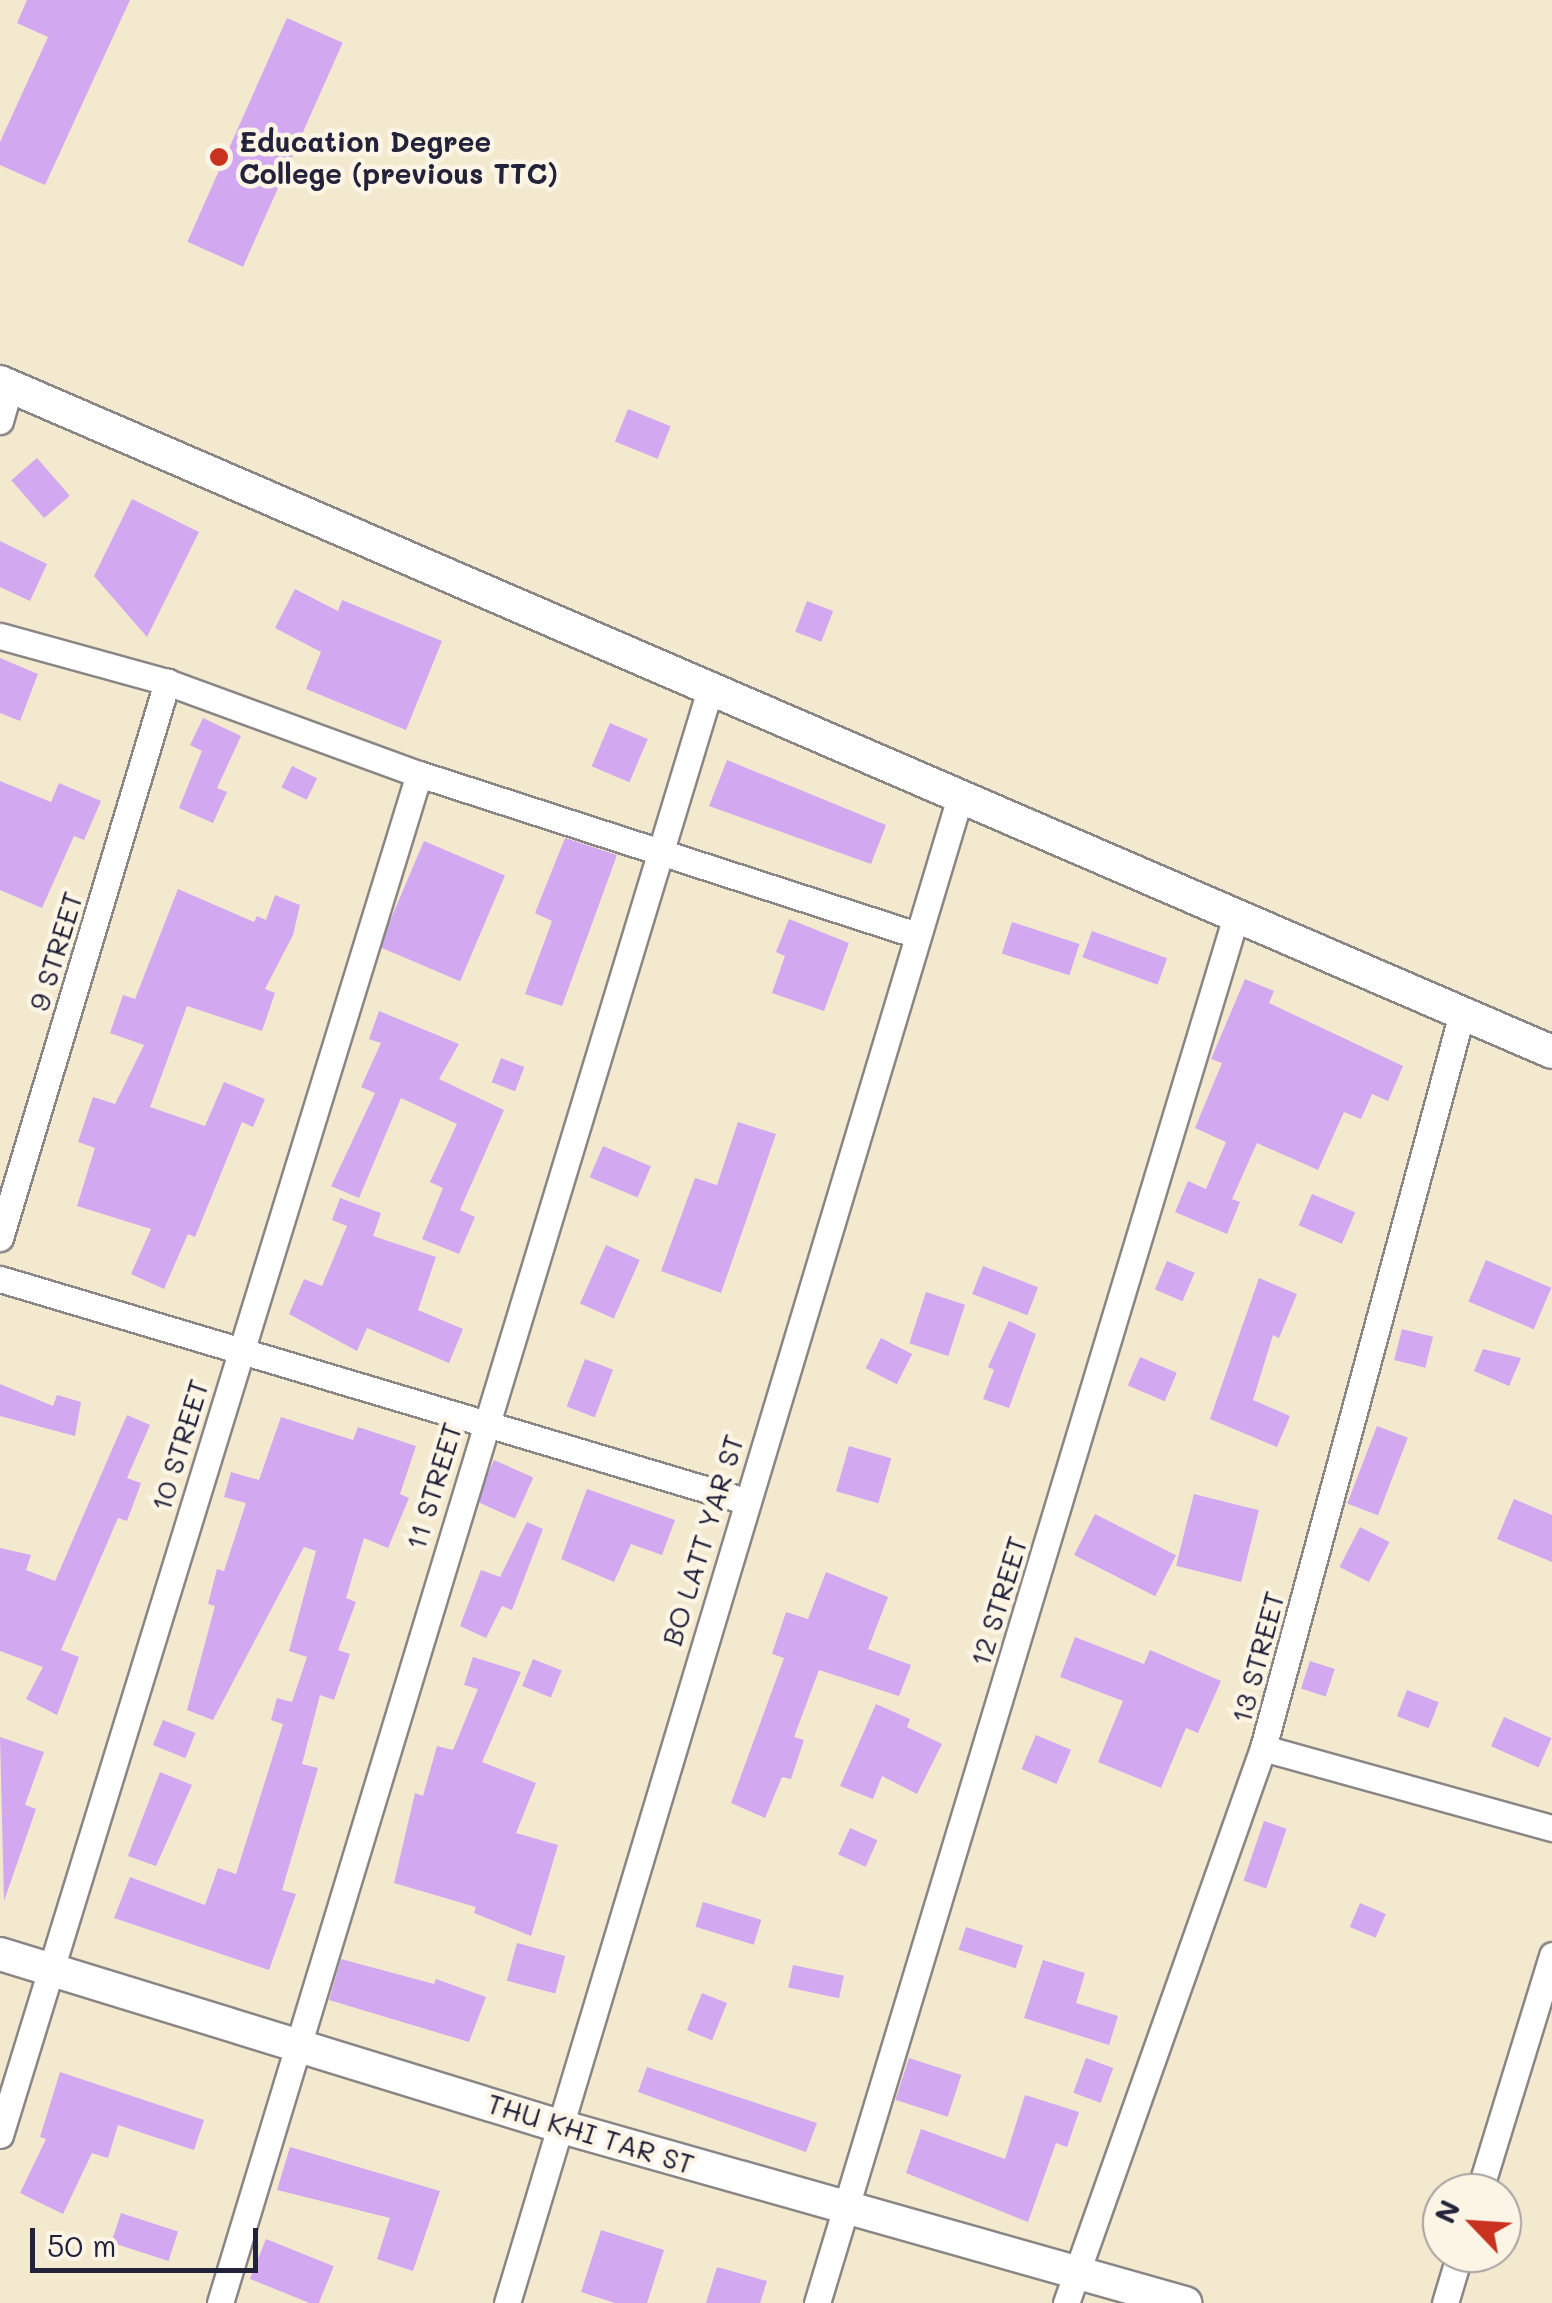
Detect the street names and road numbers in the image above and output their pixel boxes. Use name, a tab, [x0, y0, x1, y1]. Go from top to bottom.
street label: 9 STREET	[21, 888, 89, 1014]
street label: 10 STREET	[143, 1375, 215, 1515]
street label: 11 STREET	[398, 1418, 468, 1554]
street label: BO LATT YAR ST	[654, 1430, 750, 1650]
street label: 12 STREET	[962, 1532, 1034, 1670]
street label: 13 STREET	[1223, 1588, 1291, 1726]
street label: THU KHI TAR ST	[483, 2086, 699, 2180]

